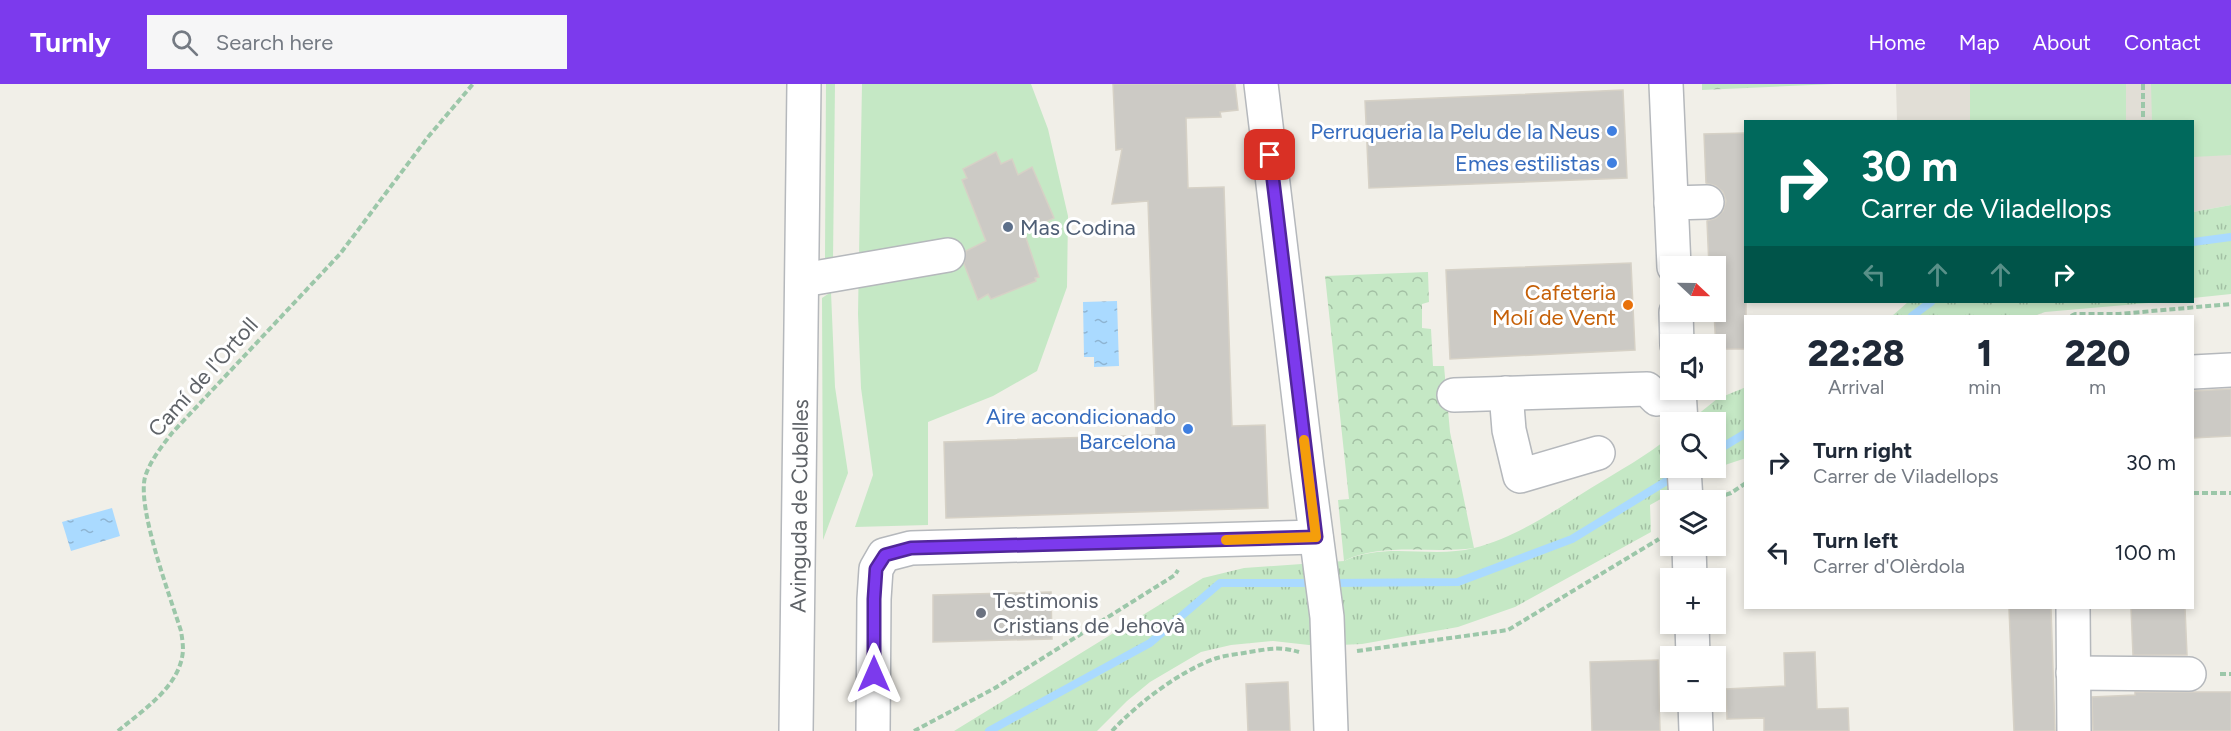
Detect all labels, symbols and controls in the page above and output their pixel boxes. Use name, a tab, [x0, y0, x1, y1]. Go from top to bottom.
search box	[147, 15, 567, 69]
text: Turnly	[30, 25, 111, 59]
icon: search	[168, 26, 201, 59]
text: Search here	[216, 29, 333, 56]
text: Home	[1869, 30, 1926, 55]
text: Map	[1959, 30, 2000, 55]
text: About	[2033, 30, 2091, 55]
text: Contact	[2124, 30, 2201, 55]
place label: Perruqueria la Pelu de la Neus	[1310, 118, 1600, 145]
marker: Perruqueria la Pelu de la Neus	[1605, 124, 1619, 138]
pin	[1244, 129, 1295, 180]
icon: arrive	[1253, 138, 1286, 171]
text: 30 m	[1861, 141, 1958, 192]
icon: right	[1762, 144, 1840, 222]
place label: Emes estilistas	[1455, 150, 1600, 177]
marker: Emes estilistas	[1605, 156, 1619, 170]
text: Carrer de Viladellops	[1861, 192, 2112, 225]
place label: Mas Codina	[1020, 214, 1136, 241]
marker: Mas Codina	[1001, 220, 1015, 234]
north arrow	[1660, 256, 1726, 322]
map controls	[1660, 256, 1726, 712]
icon: left	[1858, 258, 1891, 291]
icon: ahead	[1921, 258, 1954, 291]
icon: ahead	[1984, 258, 2017, 291]
icon: right	[2047, 258, 2080, 291]
place label: Cafeteria Molí de Vent	[1492, 279, 1616, 331]
marker: Cafeteria Molí de Vent	[1621, 298, 1635, 312]
street label: Camí de l'Ortoll	[142, 312, 264, 442]
text: 22:28	[1808, 332, 1905, 375]
text: 1	[1977, 332, 1992, 375]
text: 220	[2065, 332, 2130, 375]
button: sound	[1660, 334, 1726, 400]
text: Arrival	[1828, 375, 1884, 399]
text: min	[1968, 375, 2001, 399]
text: m	[2089, 375, 2106, 399]
street label: Avinguda de Cubelles	[784, 399, 814, 613]
place label: Aire acondicionado Barcelona	[986, 403, 1176, 455]
button: search	[1660, 412, 1726, 478]
marker: Aire acondicionado Barcelona	[1181, 422, 1195, 436]
text: Turn right	[1813, 437, 1912, 464]
icon: right	[1762, 446, 1795, 479]
text: 30 m	[2126, 449, 2176, 476]
text: Carrer de Viladellops	[1813, 464, 1999, 488]
button: layers	[1660, 490, 1726, 556]
text: Turn left	[1813, 527, 1899, 554]
icon: left	[1762, 536, 1795, 569]
text: 100 m	[2115, 539, 2176, 566]
text: Carrer d'Olèrdola	[1813, 554, 1965, 578]
button: +	[1660, 568, 1726, 634]
place label: Testimonis Cristians de Jehovà	[993, 587, 1185, 639]
marker: Testimonis Cristians de Jehovà	[974, 606, 988, 620]
position arrow	[842, 642, 906, 706]
button: −	[1660, 646, 1726, 712]

